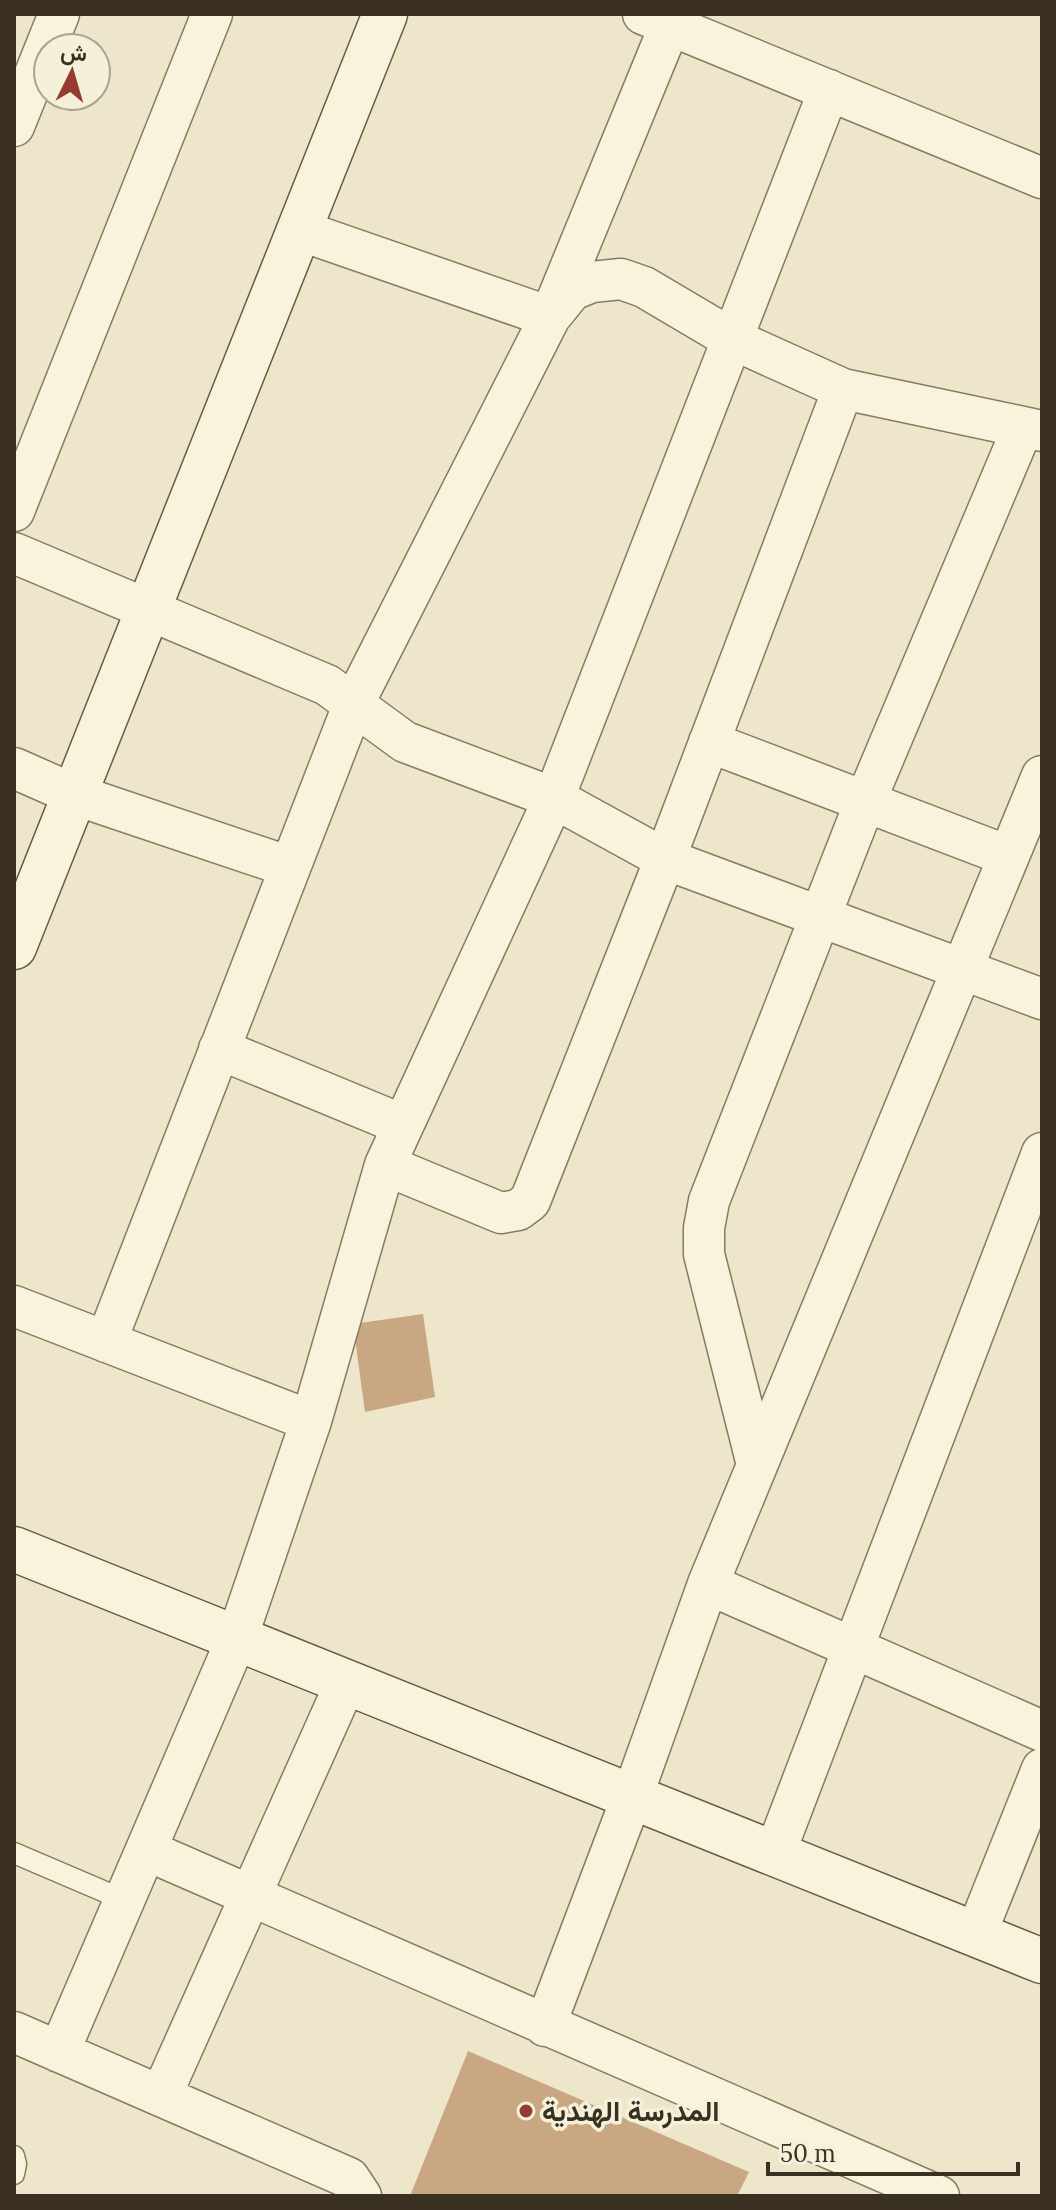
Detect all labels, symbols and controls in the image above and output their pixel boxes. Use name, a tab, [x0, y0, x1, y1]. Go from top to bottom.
north arrow	[32, 32, 112, 112]
text: ش	[59, 37, 88, 67]
place label: المدرسة الهندية	[542, 2093, 720, 2129]
marker: المدرسة الهندية	[517, 2102, 535, 2120]
scale bar	[768, 2126, 1018, 2176]
text: 50 m	[780, 2138, 836, 2169]

